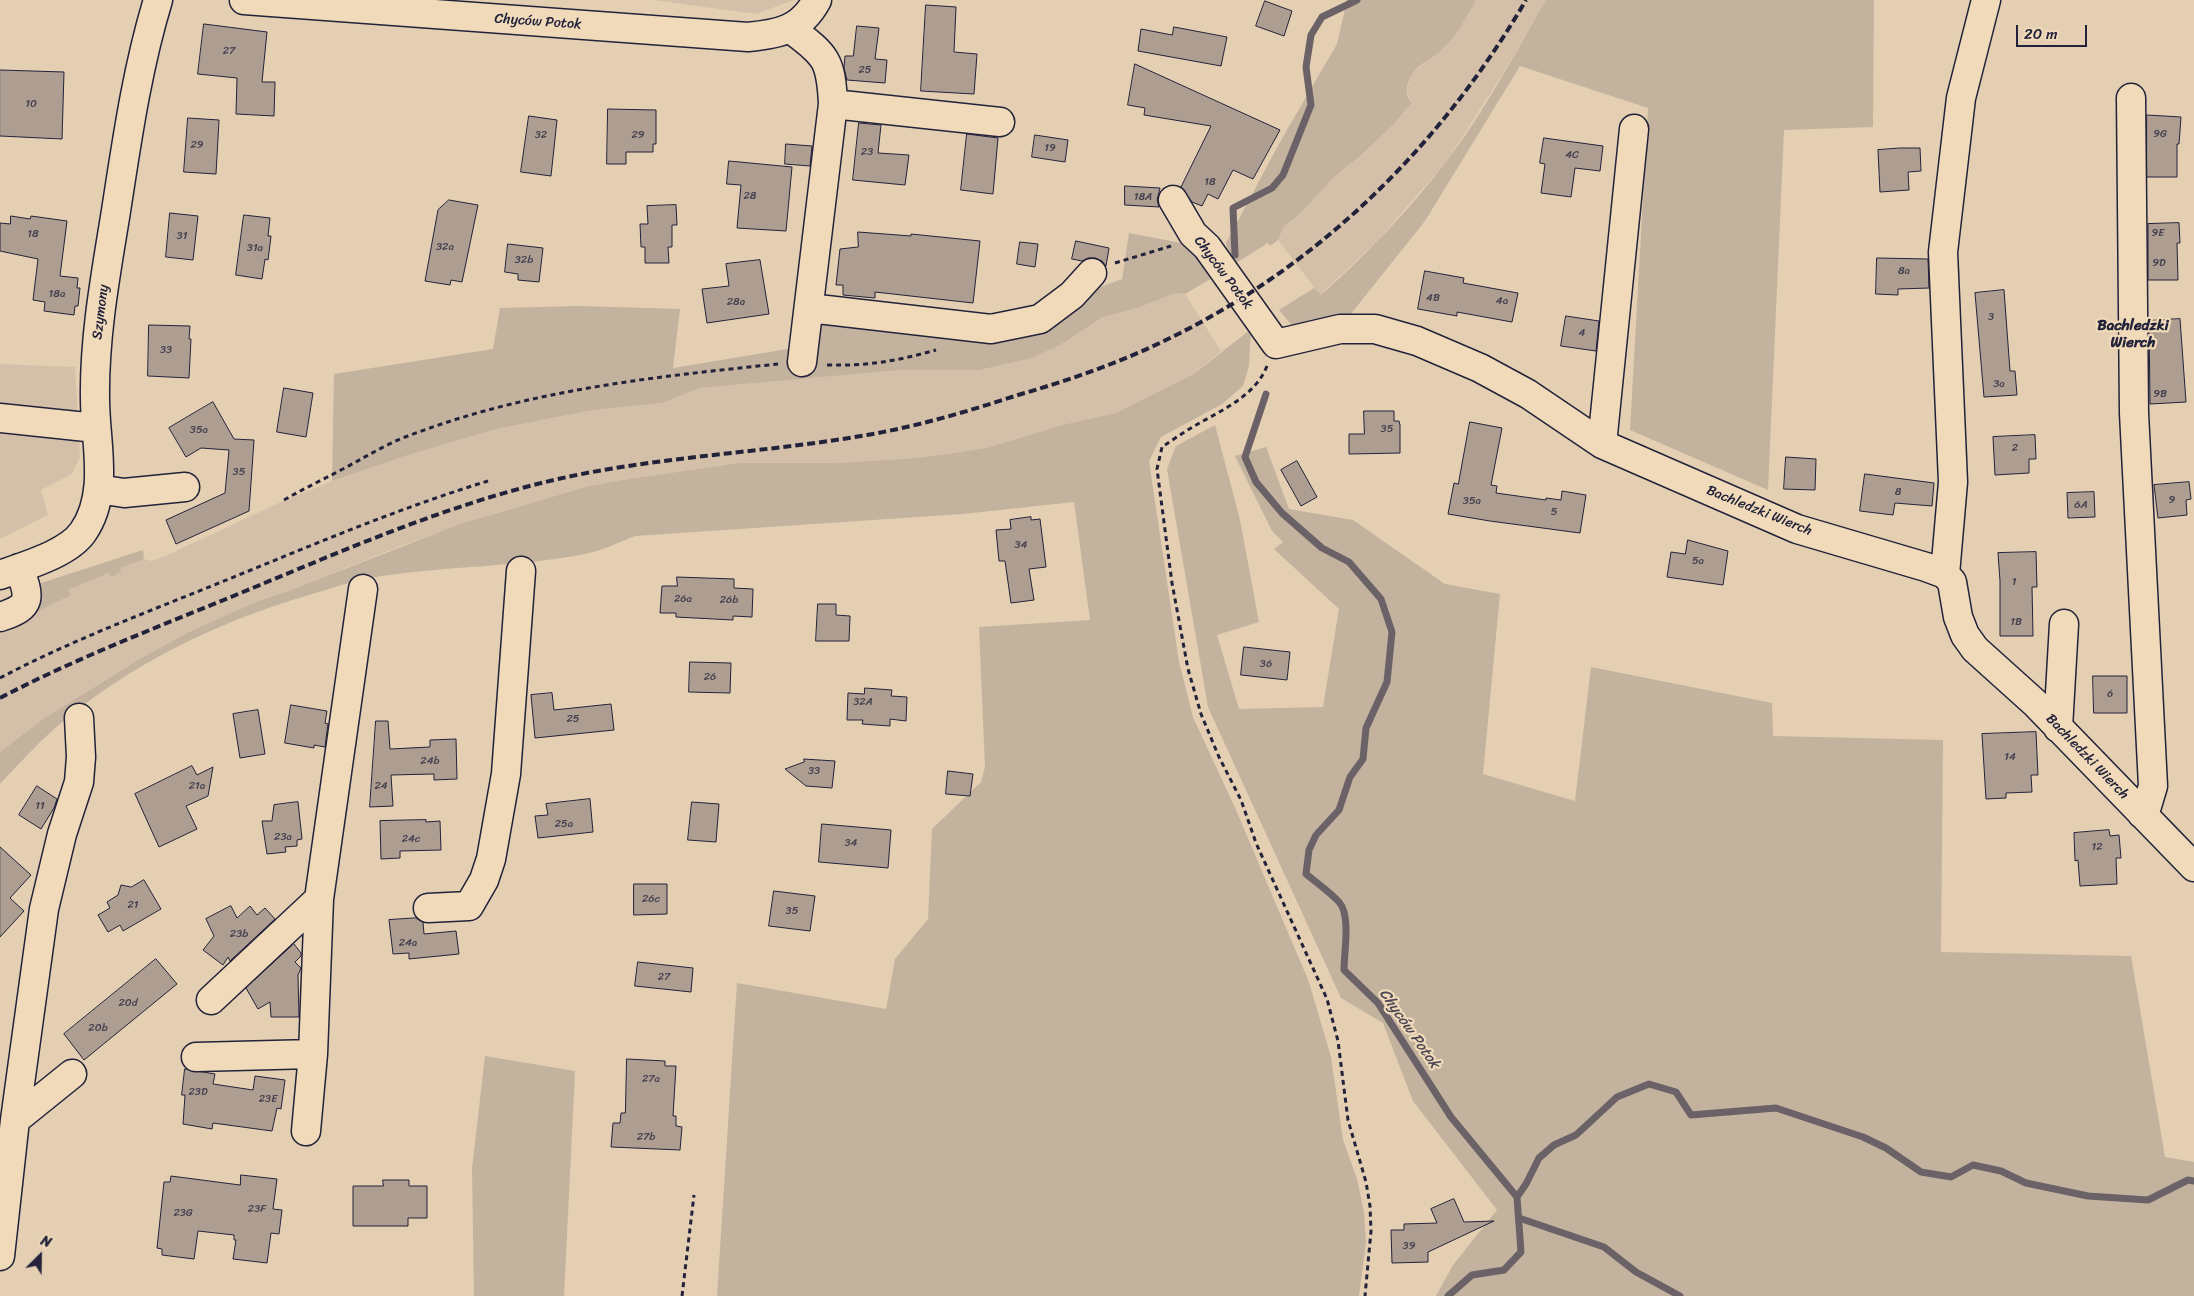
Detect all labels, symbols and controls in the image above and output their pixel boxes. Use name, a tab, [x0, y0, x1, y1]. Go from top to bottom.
street label: Chyców Potok	[494, 11, 582, 33]
scale bar	[2019, 15, 2090, 47]
text: 20 m	[2024, 21, 2058, 47]
house number: 27	[223, 44, 235, 58]
house number: 25	[858, 63, 872, 77]
house number: 10	[25, 97, 37, 111]
house number: 9G	[2153, 127, 2167, 141]
house number: 32	[535, 128, 547, 142]
house number: 29	[631, 128, 645, 142]
house number: 29	[190, 138, 204, 152]
house number: 19	[1044, 141, 1056, 155]
house number: 23	[861, 145, 873, 159]
house number: 4C	[1565, 148, 1579, 162]
house number: 18	[1204, 175, 1216, 189]
house number: 28	[744, 189, 756, 203]
house number: 18A	[1134, 190, 1152, 204]
house number: 9E	[2152, 226, 2164, 240]
house number: 18	[27, 227, 39, 241]
house number: 31	[177, 229, 187, 243]
street label: Chyców Potok	[1190, 233, 1256, 313]
house number: 32a	[436, 240, 454, 254]
house number: 31a	[247, 241, 263, 255]
house number: 32b	[515, 253, 533, 267]
house number: 9D	[2152, 256, 2166, 270]
house number: 8a	[1898, 264, 1910, 278]
street label: Szymony	[89, 283, 113, 341]
house number: 18a	[49, 287, 65, 301]
house number: 4B	[1426, 291, 1440, 305]
house number: 4a	[1496, 294, 1508, 308]
house number: 28a	[727, 295, 745, 309]
house number: 3	[1988, 310, 1994, 324]
district label: Bachledzki Wierch	[2097, 317, 2169, 352]
house number: 4	[1579, 326, 1585, 340]
house number: 33	[160, 343, 172, 357]
house number: 3a	[1993, 377, 2005, 391]
house number: 9B	[2153, 387, 2167, 401]
house number: 35	[1381, 422, 1393, 436]
house number: 35a	[190, 423, 208, 437]
house number: 2	[2012, 441, 2018, 455]
house number: 35	[233, 465, 245, 479]
street label: Bachledzki Wierch	[1704, 482, 1814, 540]
house number: 8	[1895, 485, 1901, 499]
house number: 9	[2169, 493, 2175, 507]
house number: 35a	[1463, 494, 1481, 508]
house number: 6A	[2074, 498, 2088, 512]
house number: 5	[1551, 505, 1557, 519]
house number: 34	[1015, 538, 1027, 552]
house number: 5a	[1692, 554, 1704, 568]
house number: 1	[2012, 575, 2016, 589]
house number: 26a	[674, 592, 692, 606]
house number: 26b	[720, 593, 738, 607]
house number: 1B	[2010, 615, 2022, 629]
house number: 36	[1260, 657, 1272, 671]
house number: 26	[704, 670, 716, 684]
house number: 6	[2107, 687, 2113, 701]
house number: 32A	[853, 695, 873, 709]
street label: Bachledzki Wierch	[2042, 711, 2132, 803]
house number: 25	[566, 712, 580, 726]
house number: 14	[2004, 750, 2016, 764]
house number: 24b	[420, 754, 440, 768]
house number: 33	[808, 764, 820, 778]
house number: 21a	[189, 779, 205, 793]
house number: 24	[374, 779, 388, 793]
house number: 11	[35, 799, 45, 813]
house number: 25a	[555, 817, 573, 831]
house number: 23a	[274, 830, 292, 844]
house number: 24c	[402, 832, 420, 846]
house number: 34	[845, 836, 857, 850]
house number: 12	[2091, 840, 2103, 854]
house number: 26c	[642, 892, 660, 906]
house number: 21	[127, 898, 139, 912]
house number: 35	[786, 904, 798, 918]
house number: 23b	[230, 927, 248, 941]
house number: 24a	[399, 936, 417, 950]
house number: 27	[658, 970, 670, 984]
water label: Chyców Potok	[1375, 986, 1443, 1072]
house number: 20d	[118, 996, 138, 1010]
house number: 20b	[88, 1021, 108, 1035]
house number: 27a	[642, 1072, 660, 1086]
house number: 23D	[189, 1085, 207, 1099]
house number: 23E	[259, 1092, 277, 1106]
house number: 27b	[637, 1130, 655, 1144]
house number: 23F	[248, 1202, 266, 1216]
house number: 23G	[173, 1206, 193, 1220]
text: N	[37, 1228, 55, 1255]
north arrow	[15, 1231, 65, 1281]
house number: 39	[1403, 1239, 1415, 1253]

